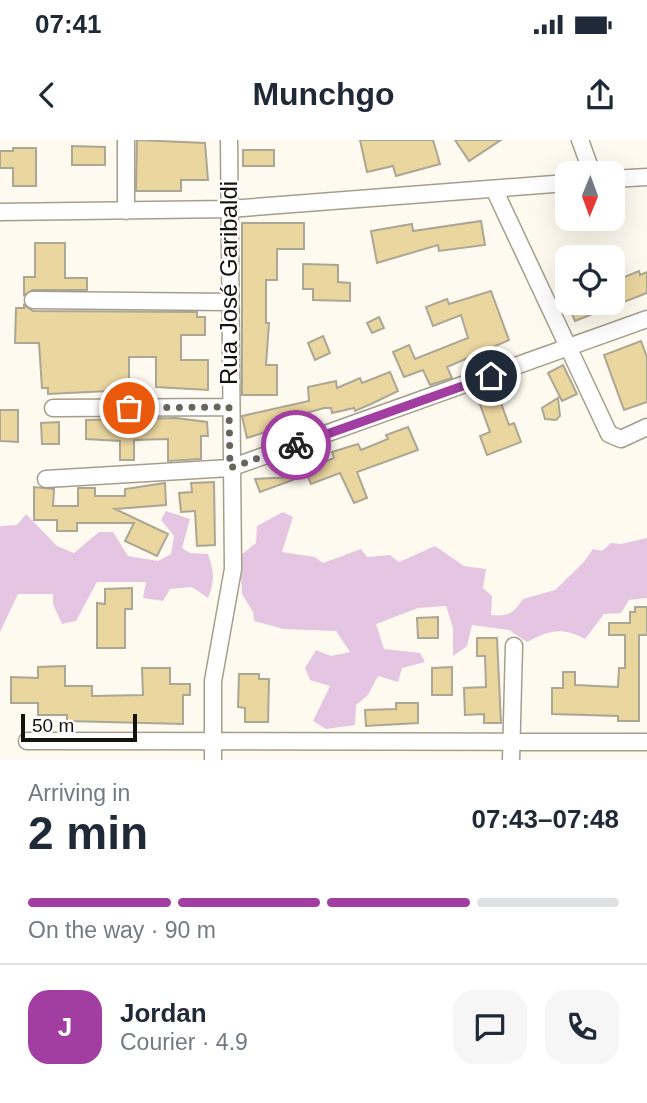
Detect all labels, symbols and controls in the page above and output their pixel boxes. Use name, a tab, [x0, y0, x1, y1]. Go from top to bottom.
text: 07:41	[35, 9, 102, 39]
icon: back	[28, 76, 66, 114]
text: Munchgo	[252, 76, 395, 112]
icon: share	[581, 76, 619, 114]
north arrow	[555, 161, 625, 231]
map controls	[555, 161, 625, 315]
street label: Rua José Garibaldi	[215, 181, 242, 385]
button: locate	[555, 245, 625, 315]
pin	[461, 346, 521, 406]
icon: home	[472, 357, 510, 395]
pin	[99, 378, 159, 438]
icon: bag	[110, 389, 148, 427]
courier	[261, 410, 331, 480]
icon: bike	[277, 426, 315, 464]
scale bar	[21, 711, 136, 743]
text: 50 m	[32, 715, 74, 736]
text: Arriving in	[28, 780, 130, 806]
text: 07:43–07:48	[472, 804, 619, 834]
text: 2 min	[28, 807, 148, 859]
text: On the way · 90 m	[28, 917, 216, 943]
button: chat	[453, 990, 527, 1064]
button: phone	[545, 990, 619, 1064]
text: Jordan	[120, 998, 207, 1028]
text: J	[58, 1012, 72, 1042]
text: Courier · 4.9	[120, 1029, 248, 1055]

